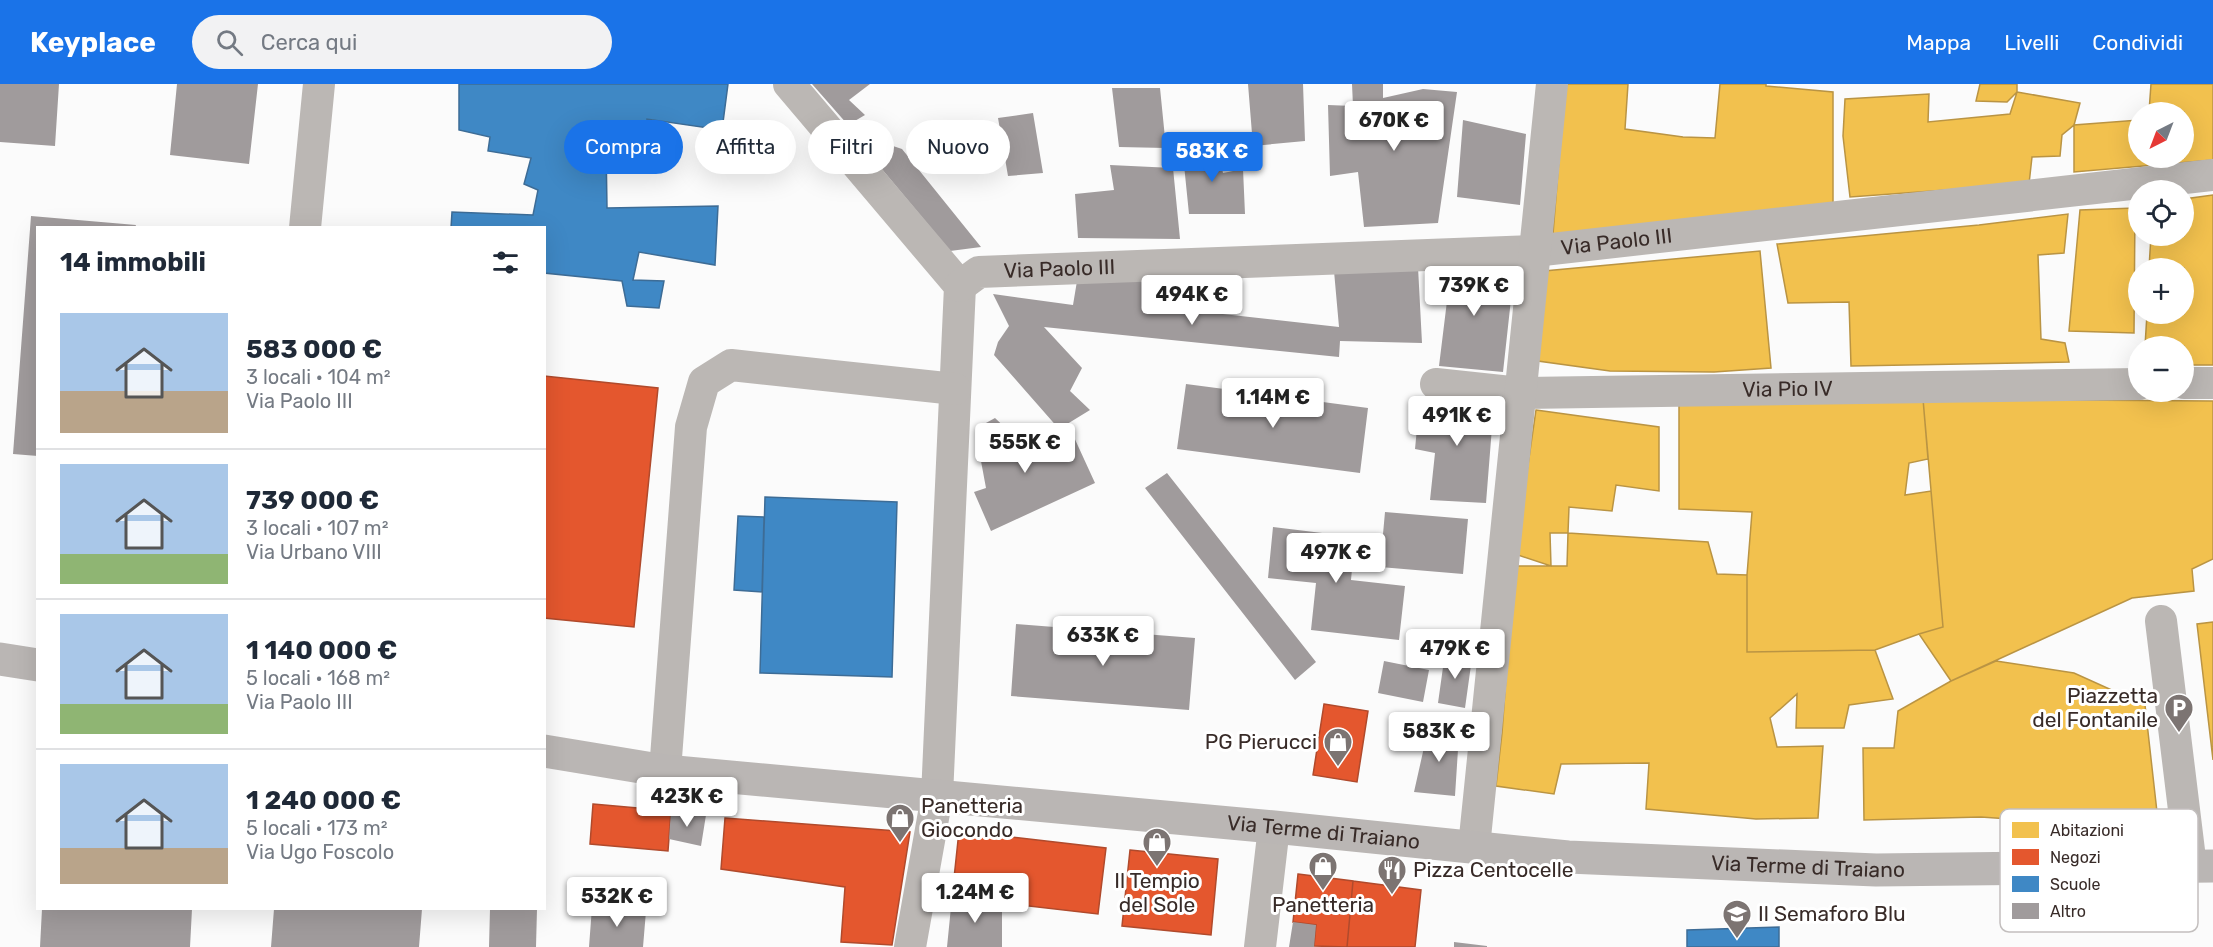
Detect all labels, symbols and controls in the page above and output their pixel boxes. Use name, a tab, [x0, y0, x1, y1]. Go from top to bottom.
search box	[192, 15, 612, 69]
text: Keyplace	[30, 26, 156, 59]
icon: search	[213, 26, 246, 59]
text: Cerca qui	[261, 29, 357, 56]
text: Mappa	[1906, 30, 1971, 55]
text: Livelli	[2004, 30, 2059, 55]
text: Condividi	[2092, 30, 2183, 55]
pin: 670K €	[1345, 101, 1443, 152]
north arrow	[2128, 102, 2194, 168]
map controls	[2128, 102, 2194, 402]
text: 670K €	[1359, 108, 1429, 132]
chip: Compra	[564, 120, 683, 174]
chip: Affitta	[695, 120, 796, 174]
chip: Filtri	[808, 120, 894, 174]
chip: Nuovo	[906, 120, 1010, 174]
pin: 583K €	[1163, 132, 1261, 183]
text: 583K €	[1176, 139, 1248, 163]
button: locate	[2128, 180, 2194, 246]
street label: Via Paolo III	[1559, 223, 1673, 260]
icon: filters	[489, 246, 522, 279]
text: 14 immobili	[60, 247, 206, 278]
street label: Via Paolo III	[1003, 254, 1116, 283]
button: +	[2128, 258, 2194, 324]
pin: 739K €	[1425, 266, 1523, 317]
text: 739K €	[1439, 273, 1509, 297]
pin: 494K €	[1143, 275, 1241, 326]
text: 494K €	[1155, 282, 1229, 306]
text: 583 000 €	[246, 334, 382, 365]
button: −	[2128, 336, 2194, 402]
icon: home	[108, 337, 180, 409]
text: 3 locali · 104 m²	[246, 365, 391, 389]
street label: Via Pio IV	[1742, 375, 1833, 402]
pin: 1.14M €	[1218, 378, 1328, 429]
text: 1.14M €	[1236, 385, 1310, 409]
text: Via Paolo III	[246, 389, 353, 413]
pin: 491K €	[1408, 396, 1506, 447]
text: 491K €	[1422, 403, 1492, 427]
pin: 555K €	[976, 423, 1074, 474]
text: 555K €	[989, 430, 1061, 454]
text: 739 000 €	[246, 485, 379, 516]
icon: home	[108, 488, 180, 560]
text: 3 locali · 107 m²	[246, 516, 388, 540]
pin: 497K €	[1287, 533, 1385, 584]
text: Via Urbano VIII	[246, 540, 382, 564]
text: 497K €	[1301, 540, 1372, 564]
pin: 633K €	[1054, 616, 1152, 667]
text: 633K €	[1067, 623, 1139, 647]
pin: 479K €	[1406, 629, 1504, 680]
text: 1 140 000 €	[246, 635, 397, 666]
text: 479K €	[1420, 636, 1490, 660]
icon: home	[108, 638, 180, 710]
text: 5 locali · 168 m²	[246, 666, 390, 690]
place label: Piazzetta del Fontanile	[2032, 683, 2158, 732]
text: Via Paolo III	[246, 690, 353, 714]
parking icon: Piazzetta del Fontanile	[2163, 692, 2195, 734]
pin: 583K €	[1390, 712, 1488, 763]
text: 583K €	[1403, 719, 1475, 743]
shop icon: PG Pierucci	[1322, 726, 1354, 768]
place label: PG Pierucci	[1205, 729, 1317, 754]
pin: 423K €	[638, 777, 736, 828]
text: 423K €	[651, 784, 723, 808]
text: 1 240 000 €	[246, 785, 401, 816]
icon: home	[108, 788, 180, 860]
place label: Panetteria Giocondo	[921, 793, 1023, 842]
shop icon: Panetteria Giocondo	[884, 802, 916, 844]
legend	[2000, 809, 2198, 932]
street label: Via Terme di Traiano	[1226, 810, 1421, 854]
text: 5 locali · 173 m²	[246, 816, 388, 840]
text: Abitazioni	[2050, 821, 2124, 840]
shop icon: Il Tempio del Sole	[1141, 826, 1173, 868]
text: Via Ugo Foscolo	[246, 840, 394, 864]
text: Negozi	[2050, 848, 2101, 867]
shop icon: Panetteria	[1307, 850, 1339, 892]
street label: Via Terme di Traiano	[1711, 850, 1905, 882]
restaurant icon: Pizza Centocelle	[1376, 854, 1408, 896]
place label: Pizza Centocelle	[1413, 857, 1574, 882]
place label: Il Tempio del Sole	[1114, 868, 1200, 917]
pin: 1.24M €	[920, 873, 1030, 924]
text: Scuole	[2050, 875, 2100, 894]
pin: 532K €	[568, 877, 666, 928]
text: 1.24M €	[936, 880, 1014, 904]
text: 532K €	[581, 884, 653, 908]
place label: Panetteria	[1272, 892, 1374, 917]
school or university icon: Il Semaforo Blu	[1721, 898, 1753, 940]
place label: Il Semaforo Blu	[1758, 901, 1906, 926]
text: Altro	[2050, 902, 2086, 921]

